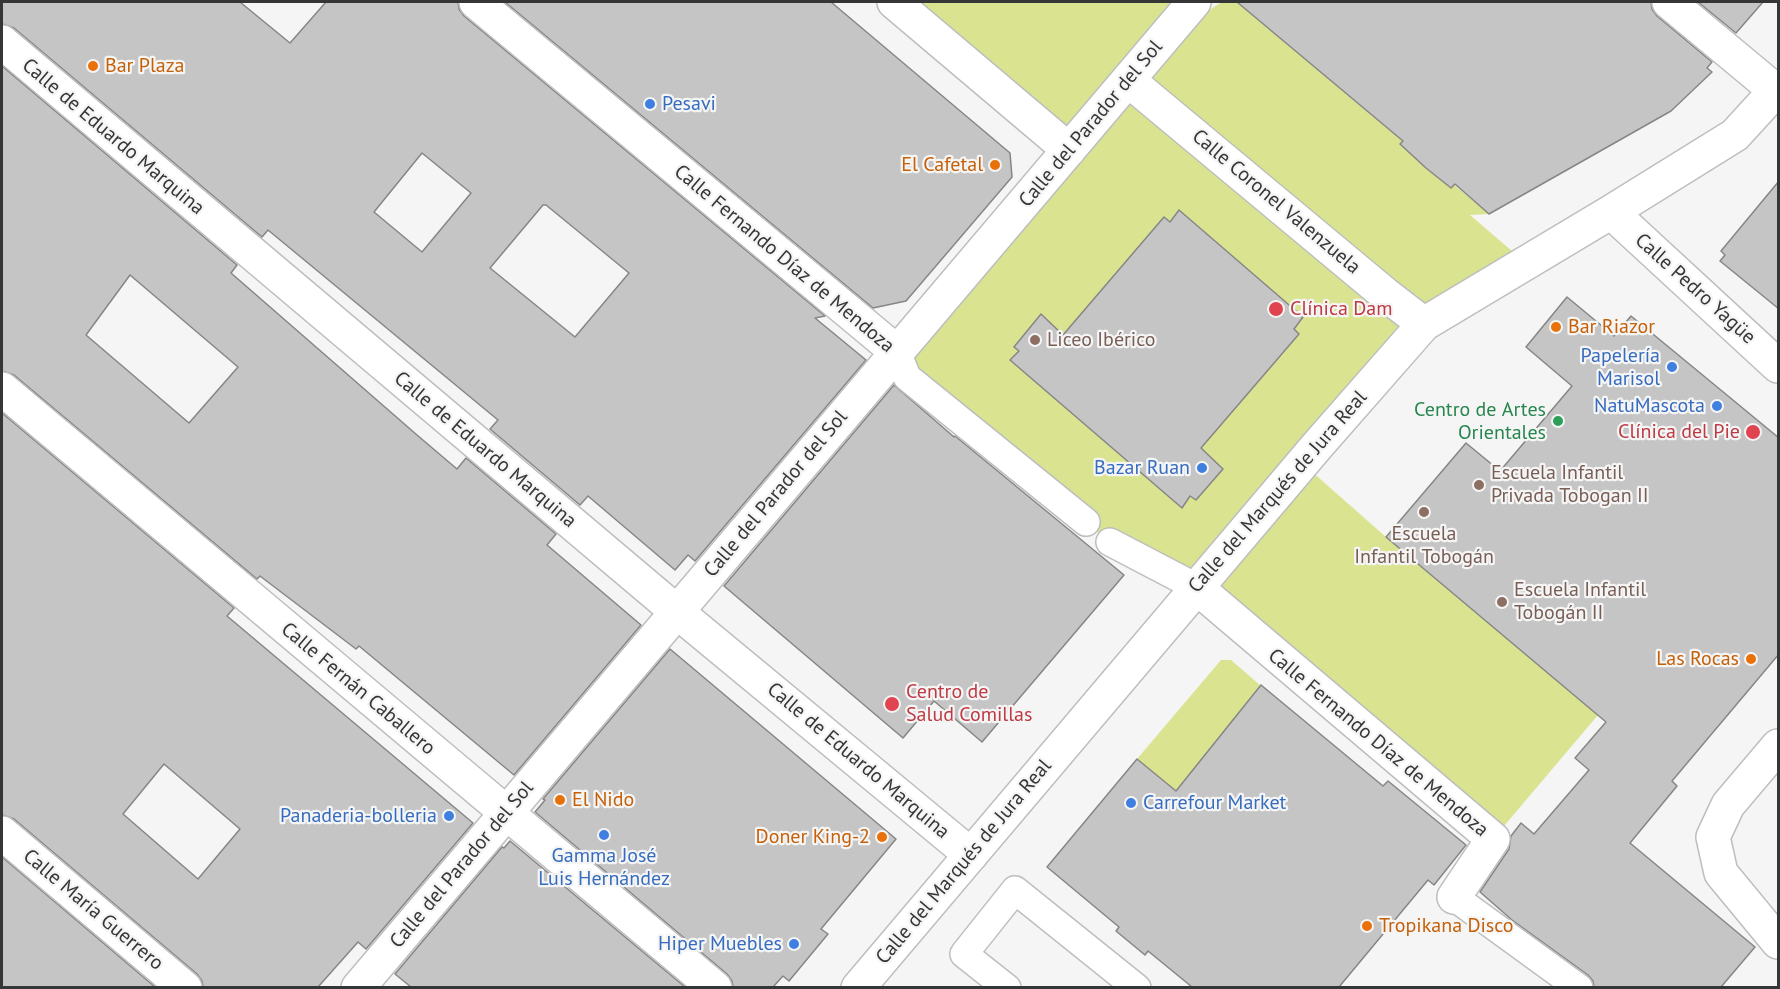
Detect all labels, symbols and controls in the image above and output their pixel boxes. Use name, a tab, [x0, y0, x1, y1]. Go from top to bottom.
street label: Calle del Parador del Sol	[1014, 36, 1168, 212]
street label: Calle de Eduardo Marquina	[17, 54, 209, 220]
place label: Bar Plaza	[105, 54, 185, 78]
marker: Bar Plaza	[86, 59, 100, 73]
place label: Pesavi	[662, 92, 716, 116]
marker: Pesavi	[643, 97, 657, 111]
street label: Calle Coronel Valenzuela	[1187, 125, 1365, 279]
place label: El Cafetal	[901, 153, 983, 177]
marker: El Cafetal	[988, 158, 1002, 172]
street label: Calle Fernando Díaz de Mendoza	[669, 160, 899, 358]
street label: Calle Pedro Yagüe	[1630, 229, 1760, 349]
place label: Clínica Dam	[1290, 297, 1392, 321]
marker: Clínica Dam	[1267, 300, 1285, 318]
place label: Bar Riazor	[1568, 315, 1655, 339]
marker: Bar Riazor	[1549, 320, 1563, 334]
place label: Liceo Ibérico	[1047, 328, 1155, 352]
marker: Liceo Ibérico	[1028, 333, 1042, 347]
place label: Papelería Marisol	[1581, 344, 1660, 391]
marker: Papelería Marisol	[1665, 360, 1679, 374]
street label: Calle de Eduardo Marquina	[389, 367, 581, 533]
street label: Calle del Marqués de Jura Real	[1184, 386, 1372, 598]
place label: NatuMascota	[1594, 394, 1705, 418]
place label: Centro de Artes Orientales	[1414, 398, 1546, 445]
marker: NatuMascota	[1710, 399, 1724, 413]
street label: Calle del Parador del Sol	[699, 406, 853, 582]
marker: Centro de Artes Orientales	[1551, 414, 1565, 428]
place label: Clínica del Pie	[1618, 420, 1740, 444]
marker: Clínica del Pie	[1744, 423, 1762, 441]
place label: Bazar Ruan	[1094, 456, 1190, 480]
marker: Bazar Ruan	[1195, 461, 1209, 475]
place label: Escuela Infantil Privada Tobogan II	[1491, 461, 1649, 508]
marker: Escuela Infantil Privada Tobogan II	[1472, 478, 1486, 492]
marker: Escuela Infantil Tobogán	[1417, 505, 1431, 519]
place label: Escuela Infantil Tobogán	[1354, 522, 1494, 569]
place label: Escuela Infantil Tobogán II	[1514, 578, 1646, 625]
marker: Escuela Infantil Tobogán II	[1495, 595, 1509, 609]
street label: Calle Fernán Caballero	[276, 618, 440, 760]
street label: Calle Fernando Díaz de Mendoza	[1263, 644, 1493, 842]
place label: Las Rocas	[1656, 647, 1739, 671]
marker: Las Rocas	[1744, 652, 1758, 666]
street label: Calle de Eduardo Marquina	[762, 678, 954, 844]
place label: Centro de Salud Comillas	[906, 680, 1032, 727]
marker: Centro de Salud Comillas	[883, 695, 901, 713]
street label: Calle del Marqués de Jura Real	[871, 755, 1057, 969]
street label: Calle del Parador del Sol	[385, 777, 539, 953]
place label: El Nido	[572, 788, 634, 812]
place label: Carrefour Market	[1143, 791, 1286, 815]
marker: El Nido	[553, 793, 567, 807]
marker: Carrefour Market	[1124, 796, 1138, 810]
place label: Panaderia-bolleria	[280, 804, 437, 828]
marker: Panaderia-bolleria	[442, 809, 456, 823]
place label: Doner King-2	[756, 825, 870, 849]
marker: Gamma José Luis Hernández	[597, 828, 611, 842]
marker: Doner King-2	[875, 830, 889, 844]
street label: Calle María Guerrero	[18, 844, 168, 976]
place label: Gamma José Luis Hernández	[538, 844, 670, 891]
place label: Tropikana Disco	[1379, 914, 1514, 938]
marker: Tropikana Disco	[1360, 919, 1374, 933]
place label: Hiper Muebles	[658, 932, 782, 956]
marker: Hiper Muebles	[787, 937, 801, 951]

